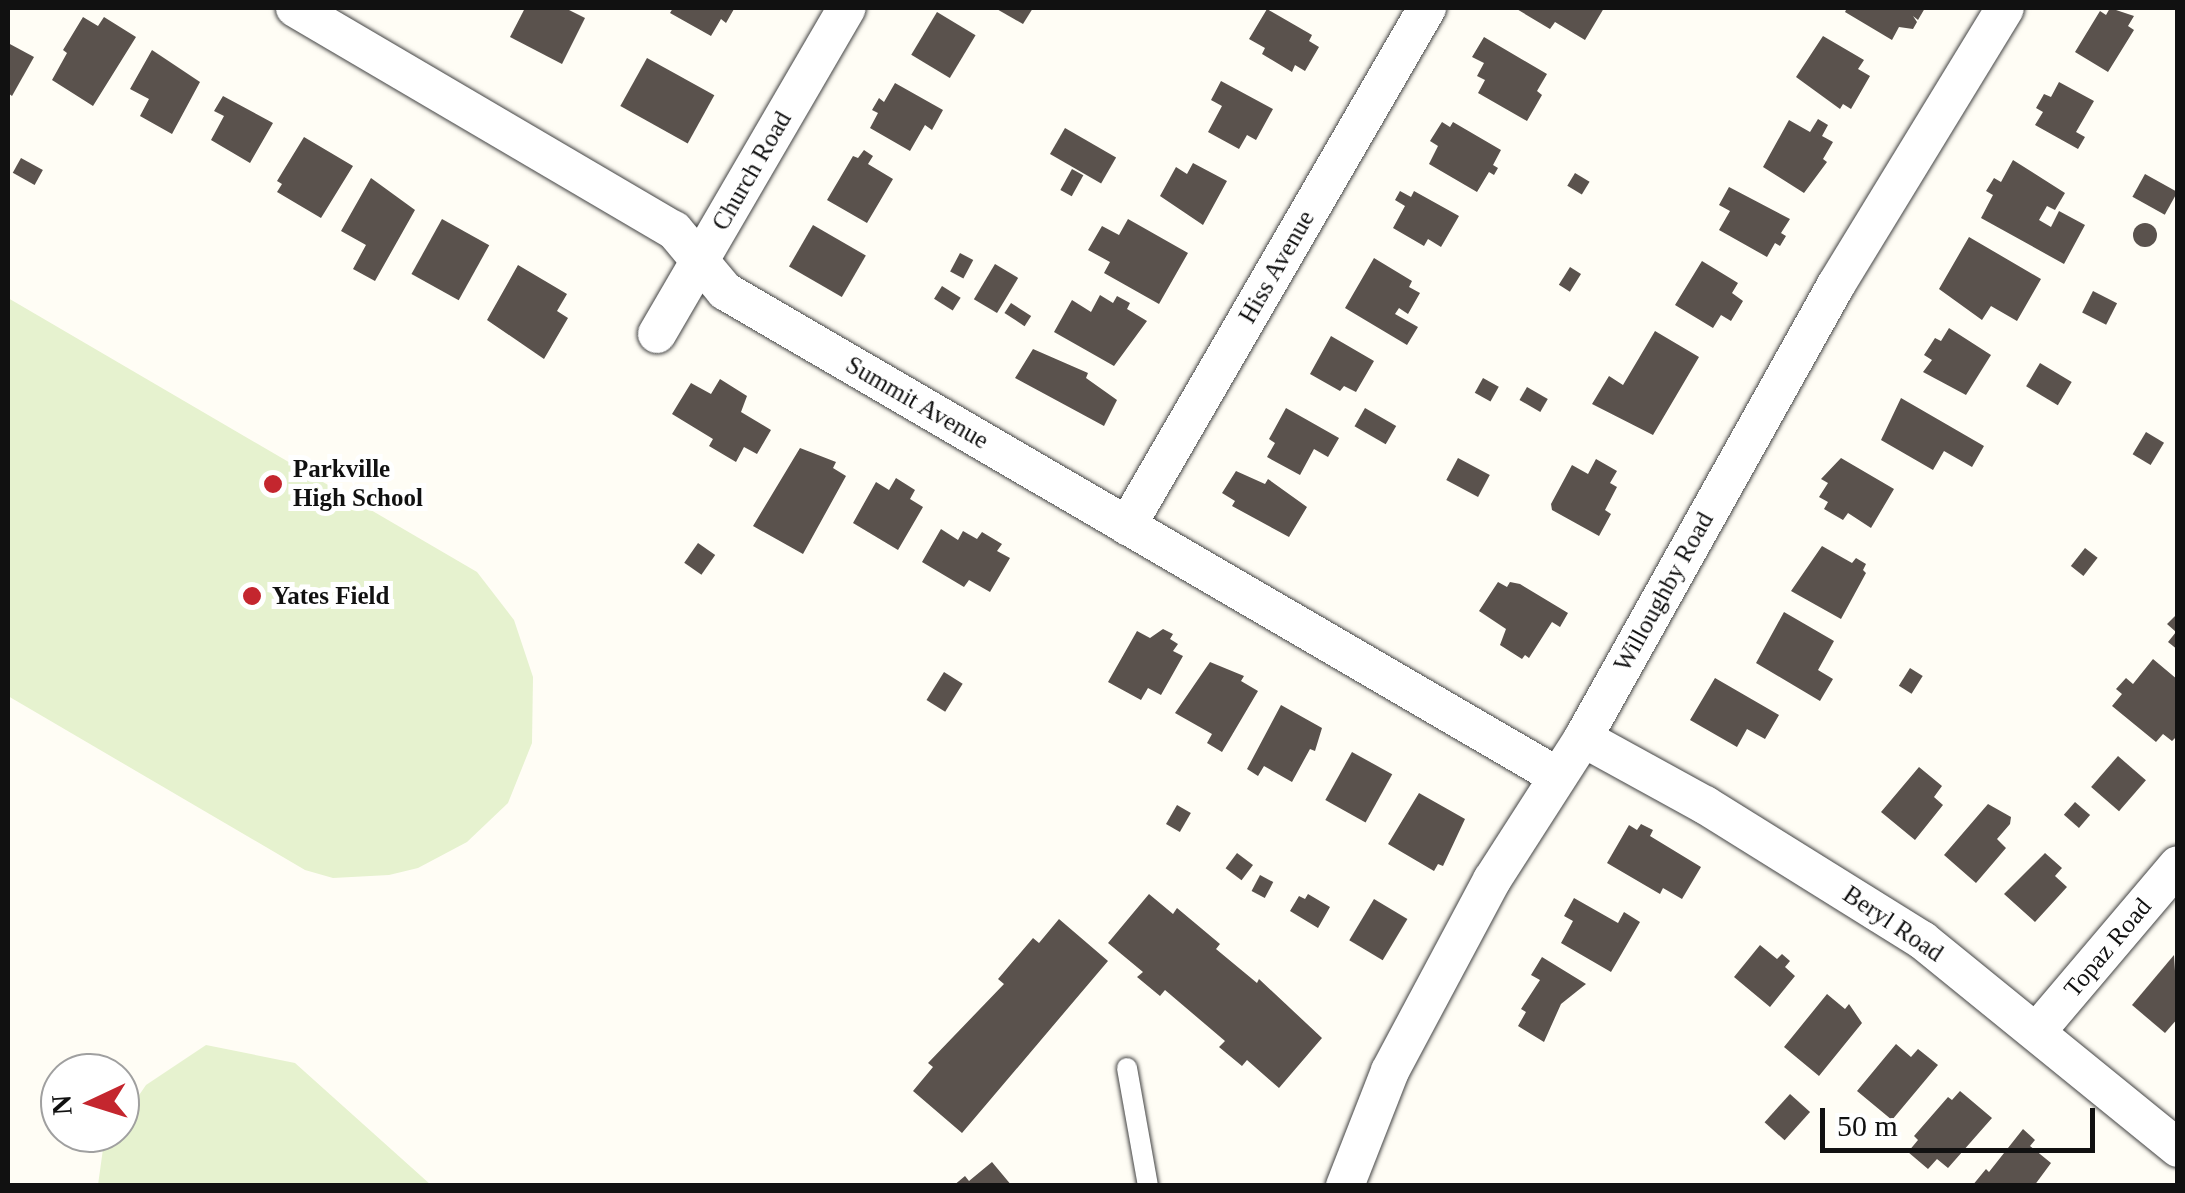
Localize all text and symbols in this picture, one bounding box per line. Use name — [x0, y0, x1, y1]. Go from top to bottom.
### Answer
street label: Church Road — [706, 106, 798, 236]
street label: Hiss Avenue — [1232, 205, 1322, 329]
street label: Summit Avenue — [840, 350, 994, 456]
place label: Parkville High School — [293, 455, 423, 514]
marker: Parkville High School — [262, 473, 284, 495]
street label: Willoughby Road — [1608, 507, 1720, 677]
place label: Yates Field — [272, 581, 389, 611]
marker: Yates Field — [241, 585, 263, 607]
street label: Beryl Road — [1837, 880, 1949, 968]
street label: Topaz Road — [2058, 892, 2158, 1004]
north arrow — [40, 1053, 140, 1153]
scale bar — [1825, 1088, 2100, 1150]
text: N — [45, 1094, 78, 1116]
text: 50 m — [1837, 1109, 1898, 1142]

